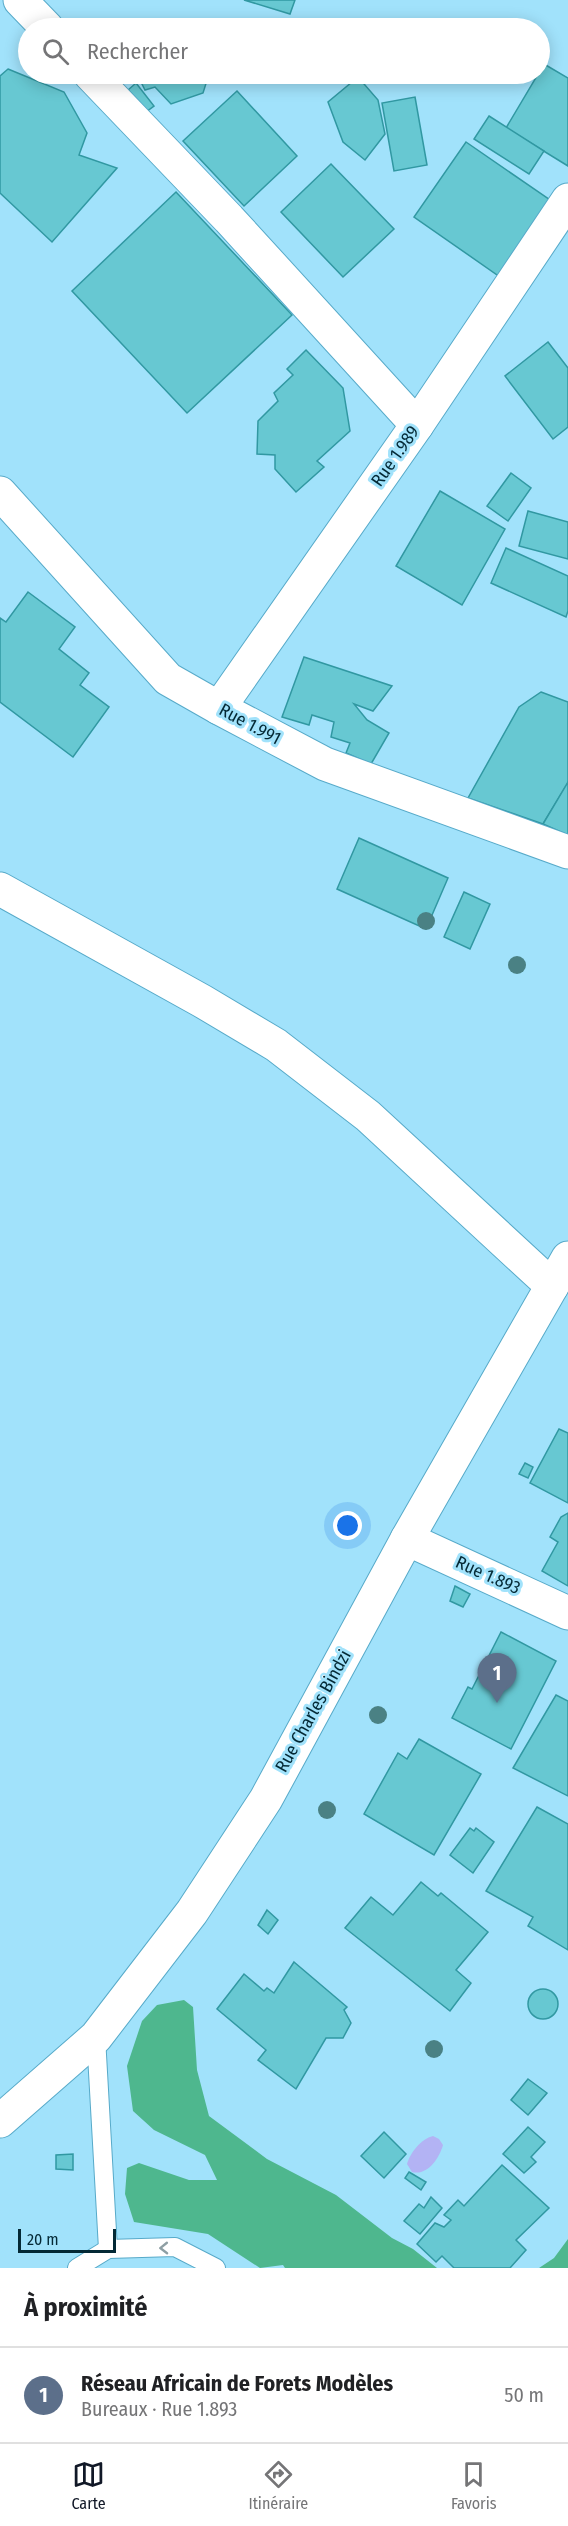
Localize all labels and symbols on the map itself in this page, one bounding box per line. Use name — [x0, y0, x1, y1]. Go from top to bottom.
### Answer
street label: Rue 1.989 — [366, 421, 424, 491]
street label: Rue 1.991 — [215, 699, 285, 749]
your location — [333, 1511, 362, 1540]
street label: Rue 1.893 — [452, 1551, 524, 1599]
street label: Rue Charles Bindzi — [270, 1646, 356, 1776]
pin: 1 — [478, 1654, 516, 1703]
scale bar — [18, 2226, 116, 2254]
one-way arrow — [160, 2241, 169, 2254]

